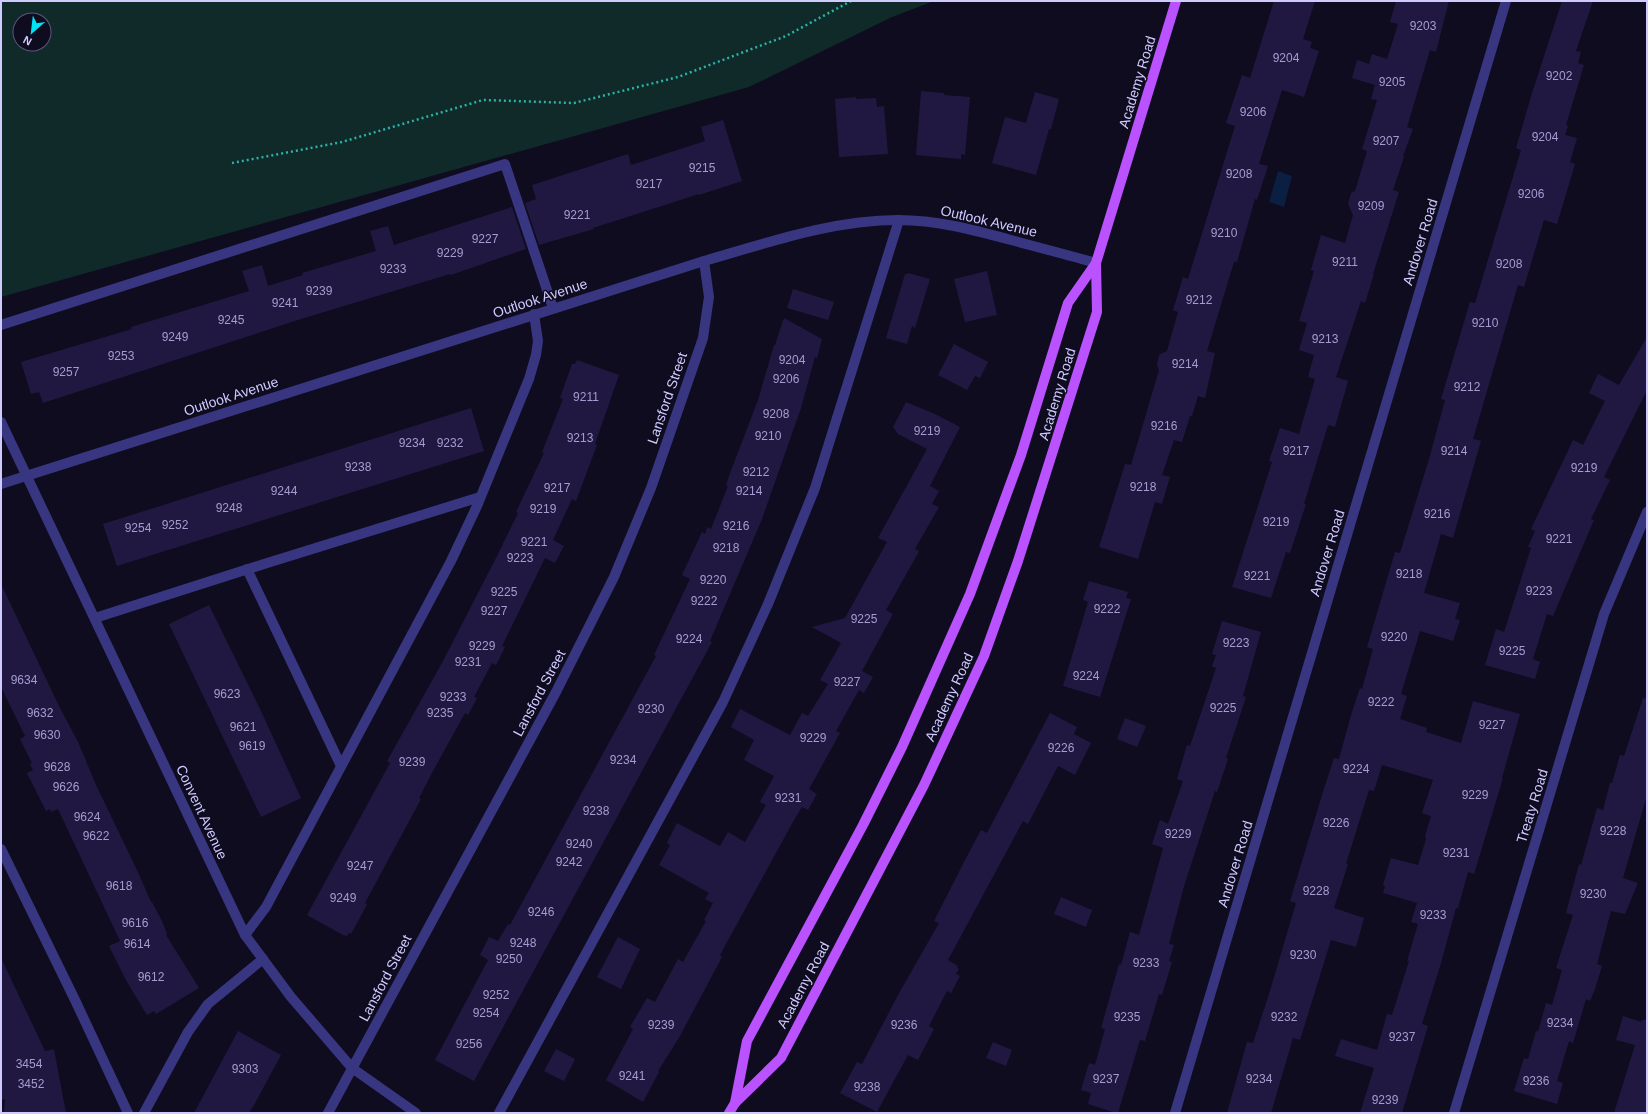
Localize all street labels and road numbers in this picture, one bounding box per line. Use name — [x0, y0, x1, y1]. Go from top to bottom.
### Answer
street label: Academy Road — [1115, 34, 1159, 130]
street label: Andover Road — [1399, 197, 1441, 287]
street label: Outlook Avenue — [939, 202, 1039, 240]
street label: Outlook Avenue — [491, 275, 590, 321]
street label: Academy Road — [1035, 346, 1079, 442]
street label: Lansford Street — [644, 350, 690, 446]
street label: Outlook Avenue — [182, 373, 281, 419]
street label: Andover Road — [1306, 508, 1348, 598]
street label: Lansford Street — [509, 647, 569, 739]
street label: Academy Road — [922, 650, 976, 744]
street label: Convent Avenue — [173, 762, 231, 862]
street label: Treaty Road — [1513, 767, 1551, 845]
street label: Andover Road — [1214, 819, 1256, 909]
street label: Lansford Street — [355, 932, 415, 1024]
street label: Academy Road — [773, 939, 833, 1031]

